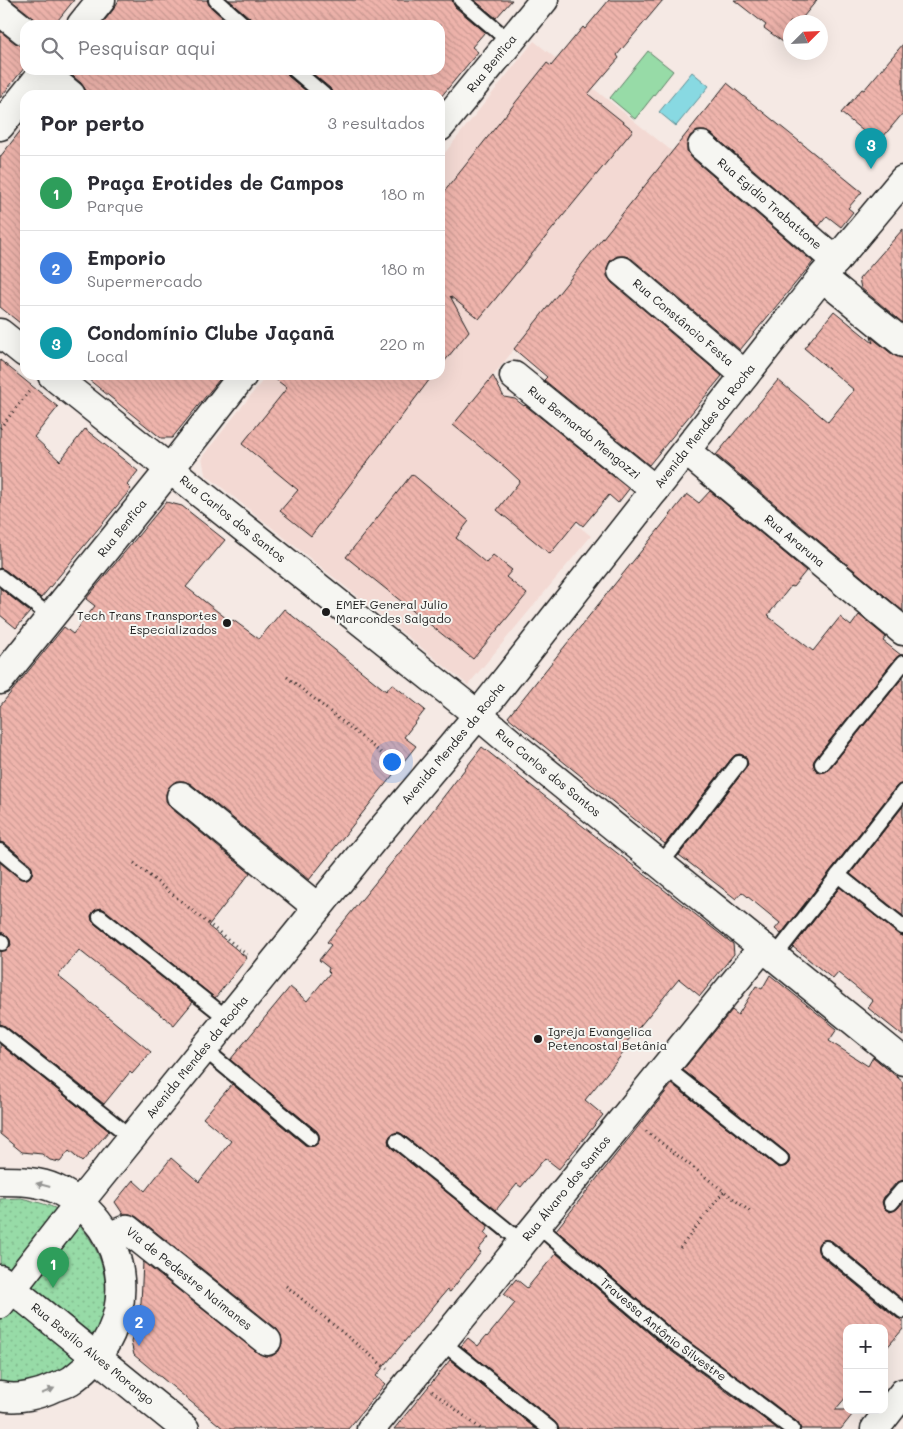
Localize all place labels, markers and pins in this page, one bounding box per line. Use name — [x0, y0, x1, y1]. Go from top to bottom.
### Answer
pin: 3 — [855, 128, 887, 169]
place label: EMEF General Julio Marcondes Salgado — [336, 596, 451, 626]
marker: EMEF General Julio Marcondes Salgado — [320, 606, 332, 618]
place label: Tech Trans Transportes Especializados — [77, 607, 217, 637]
marker: Tech Trans Transportes Especializados — [221, 617, 233, 629]
place label: Igreja Evangelica Petencostal Betânia — [548, 1023, 667, 1053]
marker: Igreja Evangelica Petencostal Betânia — [532, 1033, 544, 1045]
pin: 1 — [37, 1247, 69, 1288]
pin: 2 — [123, 1305, 155, 1346]

